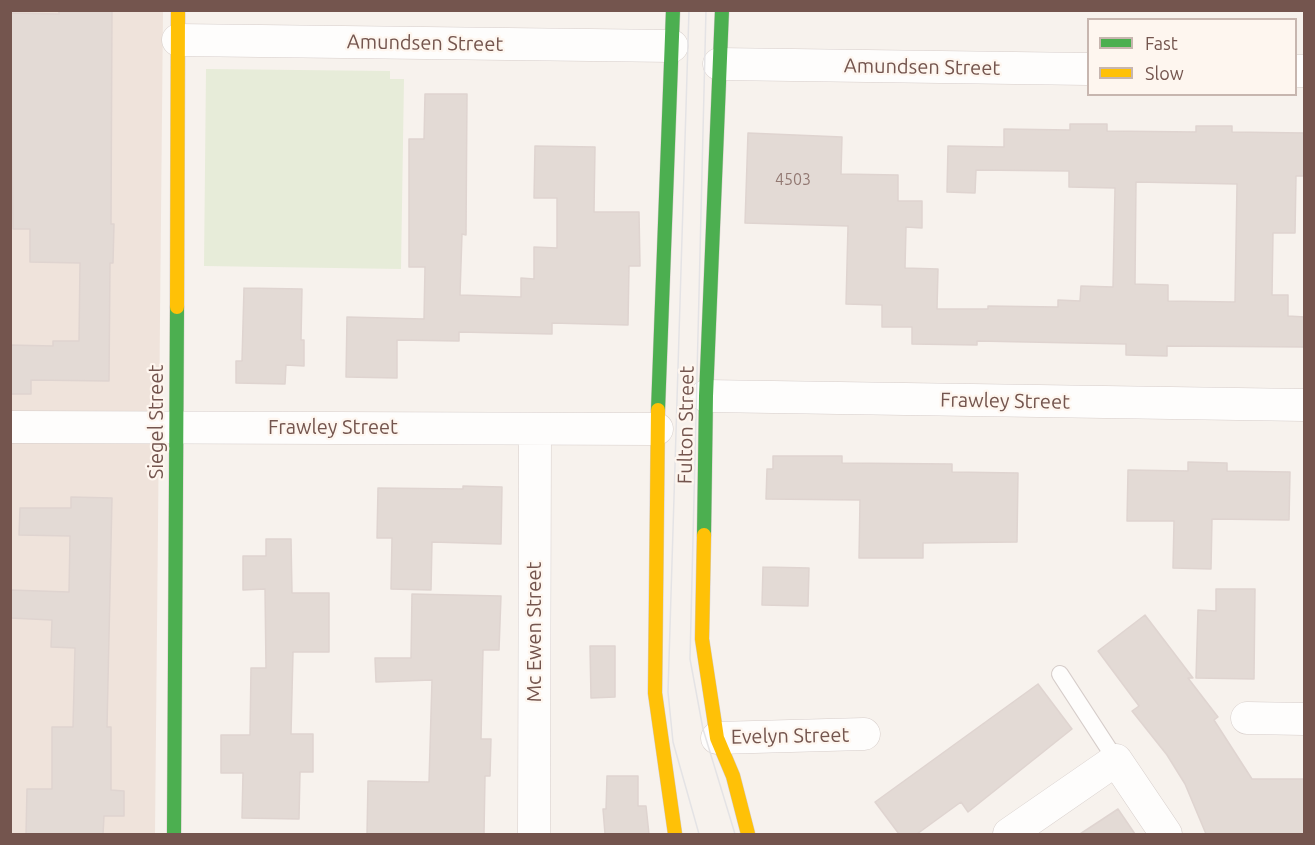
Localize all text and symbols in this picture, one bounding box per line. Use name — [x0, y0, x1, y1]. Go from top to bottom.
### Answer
legend — [1087, 18, 1297, 96]
street label: Amundsen Street — [347, 30, 503, 56]
text: Fast — [1145, 33, 1178, 53]
street label: Amundsen Street — [844, 54, 1000, 80]
text: Slow — [1145, 63, 1184, 83]
house number: 4503 — [775, 170, 811, 190]
street label: Siegel Street — [144, 365, 168, 479]
street label: Fulton Street — [673, 366, 699, 484]
street label: Frawley Street — [940, 388, 1070, 414]
street label: Frawley Street — [268, 415, 398, 439]
street label: Mc Ewen Street — [522, 562, 546, 702]
street label: Evelyn Street — [731, 723, 849, 749]

